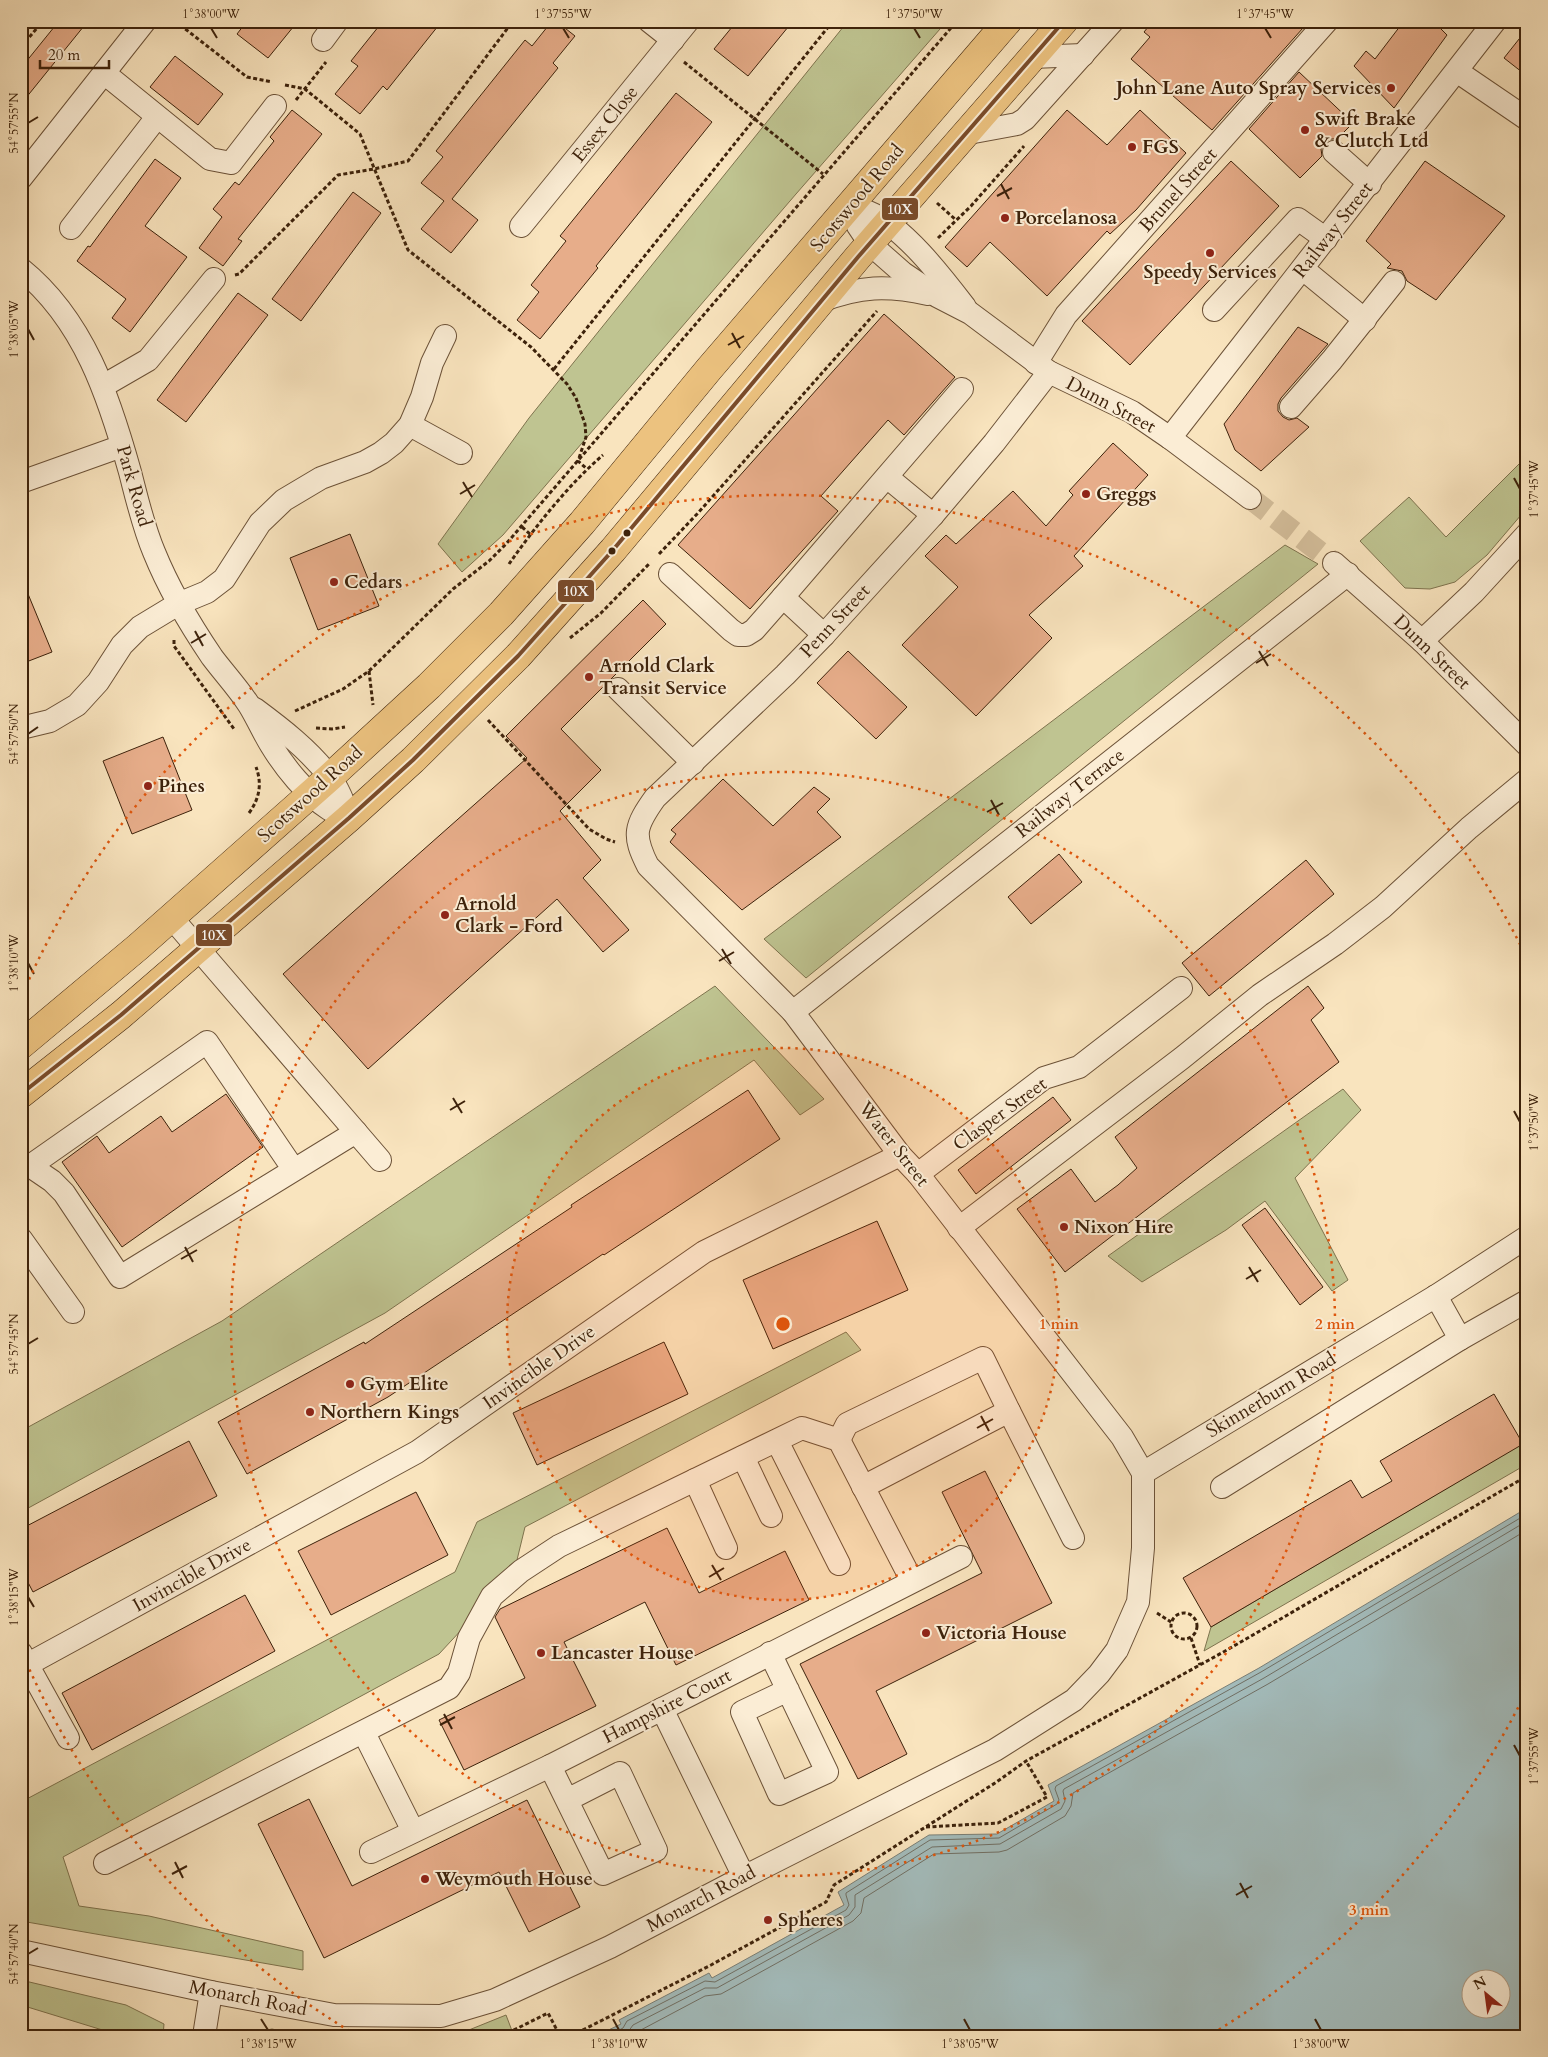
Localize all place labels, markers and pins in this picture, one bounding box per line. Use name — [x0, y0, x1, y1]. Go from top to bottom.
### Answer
place label: John Lane Auto Spray Services — [1113, 75, 1381, 101]
marker: John Lane Auto Spray Services — [1385, 82, 1397, 94]
place label: Swift Brake & Clutch Ltd — [1315, 106, 1429, 154]
marker: Swift Brake & Clutch Ltd — [1299, 124, 1311, 136]
place label: FGS — [1142, 134, 1179, 160]
marker: FGS — [1126, 141, 1138, 153]
place label: Porcelanosa — [1015, 205, 1118, 231]
marker: Porcelanosa — [999, 212, 1011, 224]
marker: Speedy Services — [1204, 247, 1216, 259]
place label: Speedy Services — [1144, 259, 1276, 285]
place label: Greggs — [1096, 481, 1157, 507]
marker: Greggs — [1080, 488, 1092, 500]
unlabelled marker — [622, 528, 632, 538]
unlabelled marker — [607, 546, 617, 556]
place label: Cedars — [344, 569, 402, 595]
marker: Cedars — [328, 576, 340, 588]
place label: Arnold Clark Transit Service — [599, 653, 727, 701]
marker: Arnold Clark Transit Service — [583, 671, 595, 683]
place label: Pines — [158, 773, 205, 799]
marker: Pines — [142, 780, 154, 792]
place label: Arnold Clark - Ford — [455, 891, 563, 939]
marker: Arnold Clark - Ford — [439, 909, 451, 921]
place label: Nixon Hire — [1074, 1214, 1174, 1240]
marker: Nixon Hire — [1058, 1221, 1070, 1233]
centre of rings — [774, 1315, 792, 1333]
place label: Gym Elite — [360, 1371, 449, 1397]
marker: Gym Elite — [344, 1378, 356, 1390]
place label: Northern Kings — [320, 1399, 459, 1425]
marker: Northern Kings — [304, 1406, 316, 1418]
place label: Victoria House — [936, 1620, 1067, 1646]
marker: Victoria House — [920, 1627, 932, 1639]
place label: Lancaster House — [551, 1640, 694, 1666]
marker: Lancaster House — [535, 1647, 547, 1659]
place label: Weymouth House — [434, 1866, 593, 1892]
marker: Weymouth House — [419, 1873, 431, 1885]
place label: Spheres — [778, 1907, 843, 1933]
marker: Spheres — [762, 1914, 774, 1926]

